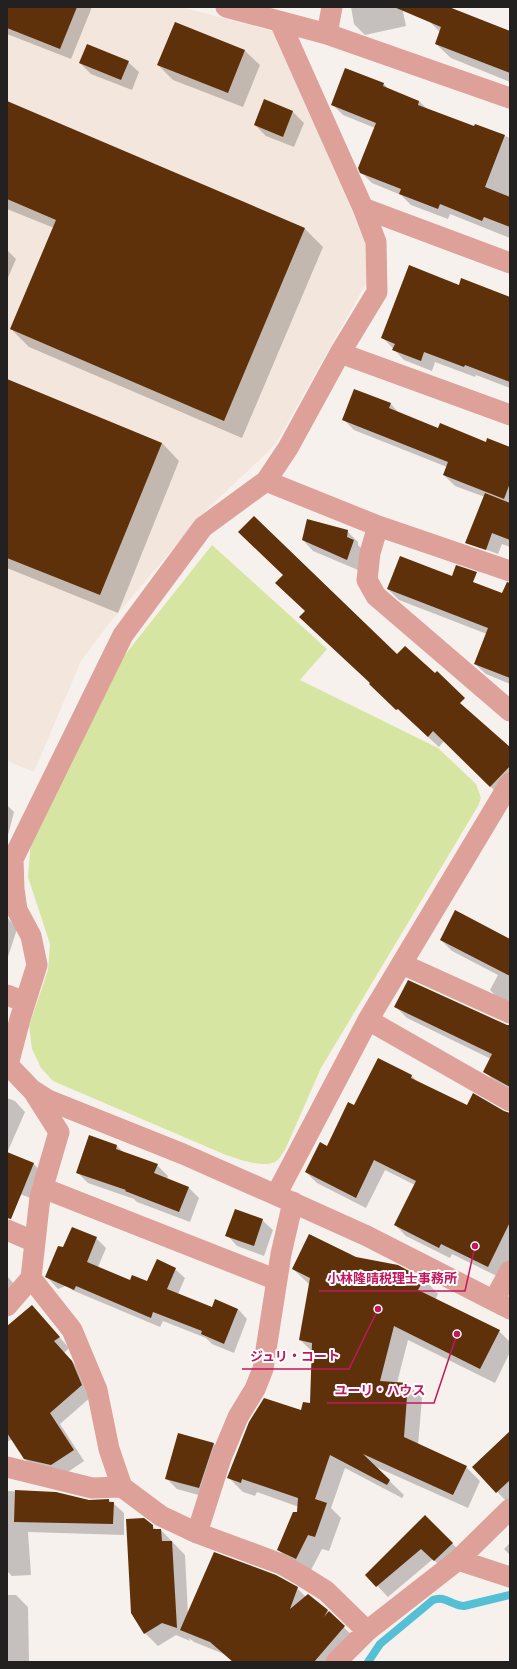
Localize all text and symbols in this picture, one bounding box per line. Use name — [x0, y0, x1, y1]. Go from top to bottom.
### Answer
callout: 小林隆晴税理士事務所 — [319, 1266, 465, 1291]
text: 小林隆晴税理士事務所 — [327, 1269, 457, 1288]
callout: ジュリ・コート — [242, 1344, 349, 1369]
text: ジュリ・コート — [250, 1347, 340, 1366]
callout: ユーリ・ハウス — [327, 1378, 434, 1403]
text: ユーリ・ハウス — [334, 1381, 426, 1400]

